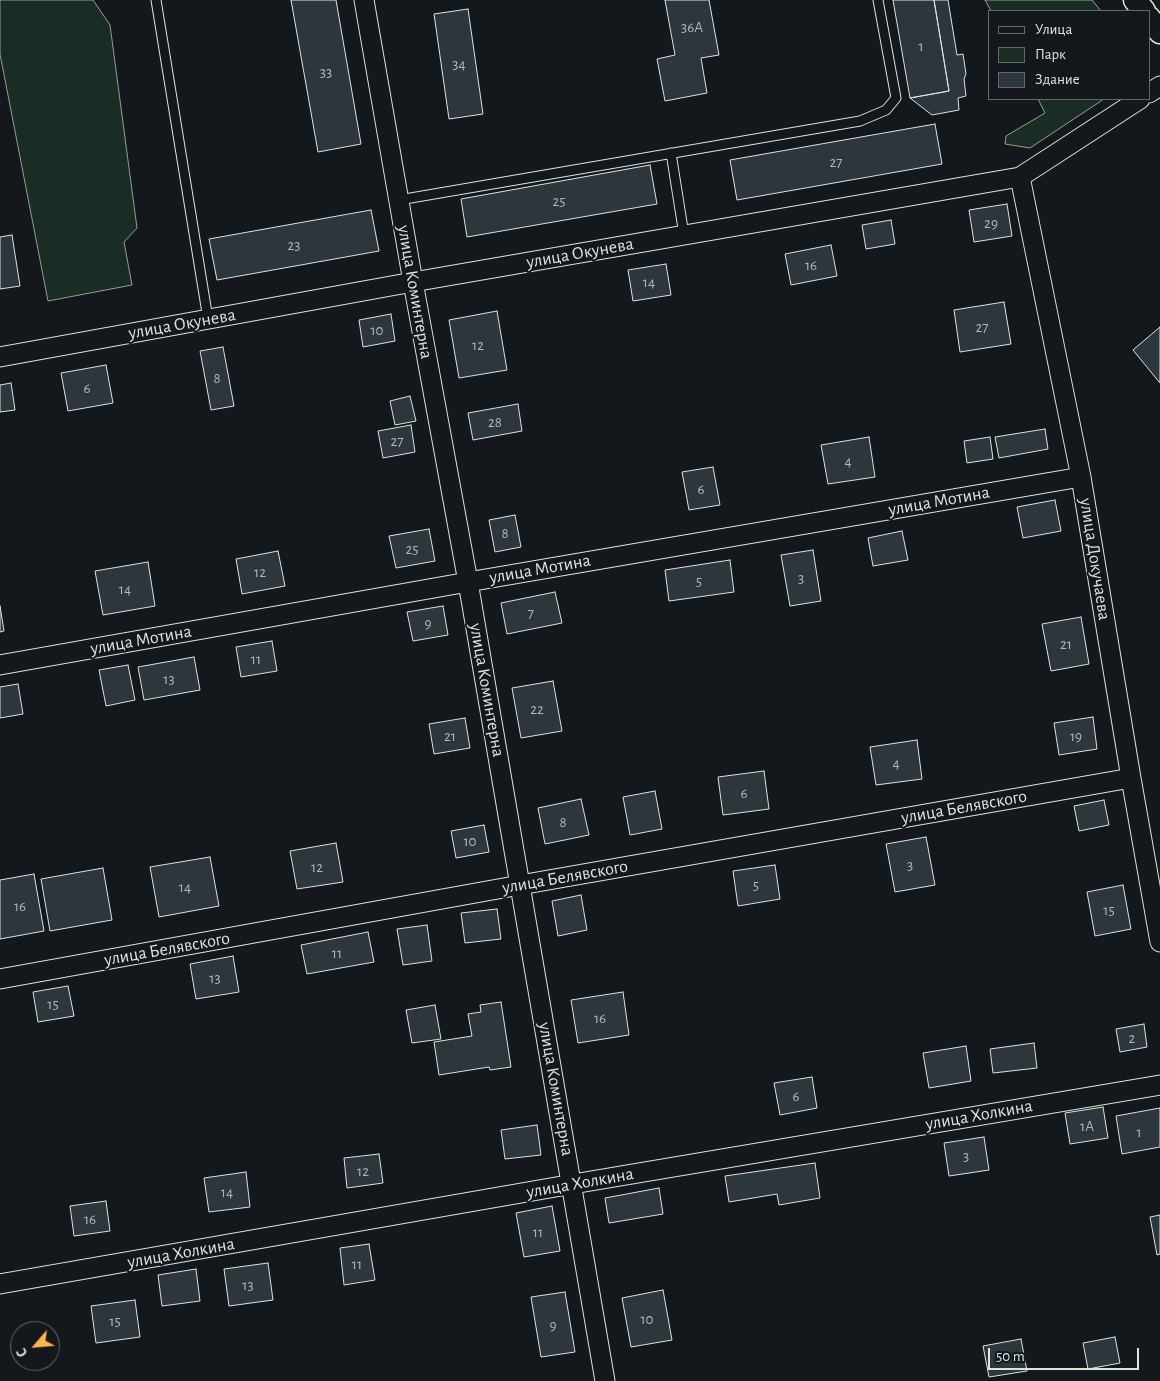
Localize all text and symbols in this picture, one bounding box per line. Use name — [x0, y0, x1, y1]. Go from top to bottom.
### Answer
legend — [988, 10, 1150, 100]
house number: 36А — [681, 18, 703, 36]
text: Улица — [1035, 22, 1072, 37]
house number: 1 — [918, 37, 924, 55]
text: Парк — [1035, 47, 1066, 62]
house number: 34 — [452, 55, 466, 73]
house number: 33 — [320, 63, 332, 81]
text: Здание — [1035, 72, 1080, 87]
house number: 27 — [829, 153, 843, 171]
house number: 25 — [552, 192, 566, 210]
house number: 29 — [984, 214, 998, 232]
street label: улица Коминтерна — [393, 223, 437, 361]
street label: улица Окунева — [525, 233, 635, 273]
house number: 23 — [287, 236, 301, 254]
house number: 16 — [805, 256, 817, 274]
house number: 14 — [643, 273, 655, 291]
street label: улица Окунева — [127, 304, 237, 344]
house number: 27 — [975, 318, 989, 336]
house number: 10 — [370, 321, 384, 339]
house number: 12 — [472, 336, 484, 354]
house number: 8 — [213, 369, 221, 387]
house number: 6 — [83, 379, 91, 397]
house number: 28 — [488, 413, 502, 431]
house number: 27 — [390, 432, 404, 450]
house number: 4 — [844, 452, 852, 470]
house number: 6 — [697, 480, 705, 498]
street label: улица Мотина — [887, 481, 991, 521]
street label: улица Докучаева — [1075, 496, 1115, 622]
house number: 8 — [501, 524, 509, 542]
house number: 25 — [405, 540, 419, 558]
street label: улица Мотина — [488, 549, 592, 589]
house number: 12 — [254, 563, 266, 581]
house number: 3 — [798, 569, 804, 587]
house number: 5 — [696, 572, 702, 590]
house number: 14 — [119, 580, 131, 598]
house number: 7 — [528, 604, 534, 622]
house number: 9 — [424, 614, 432, 632]
street label: улица Мотина — [89, 620, 193, 660]
street label: улица Коминтерна — [465, 621, 509, 759]
house number: 21 — [1060, 635, 1072, 653]
house number: 11 — [251, 650, 261, 668]
house number: 13 — [163, 670, 175, 688]
house number: 22 — [530, 700, 544, 718]
house number: 21 — [444, 727, 456, 745]
house number: 19 — [1070, 727, 1082, 745]
house number: 4 — [892, 754, 900, 772]
house number: 6 — [740, 784, 748, 802]
street label: улица Белявского — [899, 785, 1029, 829]
house number: 8 — [559, 813, 567, 831]
house number: 10 — [463, 832, 477, 850]
street label: улица Белявского — [500, 855, 630, 899]
house number: 3 — [907, 856, 913, 874]
house number: 12 — [311, 858, 323, 876]
house number: 5 — [753, 876, 759, 894]
house number: 14 — [179, 878, 191, 896]
house number: 16 — [14, 897, 26, 915]
house number: 15 — [1103, 901, 1115, 919]
street label: улица Белявского — [102, 927, 232, 971]
house number: 11 — [332, 944, 342, 962]
house number: 13 — [209, 969, 221, 987]
house number: 15 — [47, 995, 59, 1013]
house number: 16 — [594, 1009, 606, 1027]
street label: улица Коминтерна — [534, 1020, 578, 1158]
house number: 2 — [1129, 1029, 1135, 1047]
house number: 6 — [792, 1087, 800, 1105]
street label: улица Холкина — [924, 1095, 1034, 1135]
house number: 1А — [1080, 1117, 1094, 1135]
house number: 1 — [1136, 1123, 1142, 1141]
house number: 3 — [963, 1147, 969, 1165]
house number: 12 — [357, 1162, 369, 1180]
street label: улица Холкина — [525, 1163, 635, 1203]
house number: 14 — [221, 1183, 233, 1201]
house number: 16 — [84, 1210, 96, 1228]
house number: 11 — [533, 1223, 543, 1241]
street label: улица Холкина — [126, 1233, 236, 1273]
house number: 11 — [352, 1255, 362, 1273]
house number: 13 — [242, 1276, 254, 1294]
house number: 10 — [640, 1310, 654, 1328]
house number: 15 — [109, 1312, 121, 1330]
house number: 9 — [549, 1316, 557, 1334]
north arrow — [10, 1321, 60, 1371]
scale bar — [990, 1338, 1141, 1370]
text: С — [15, 1346, 31, 1359]
text: 50 m — [996, 1349, 1025, 1364]

